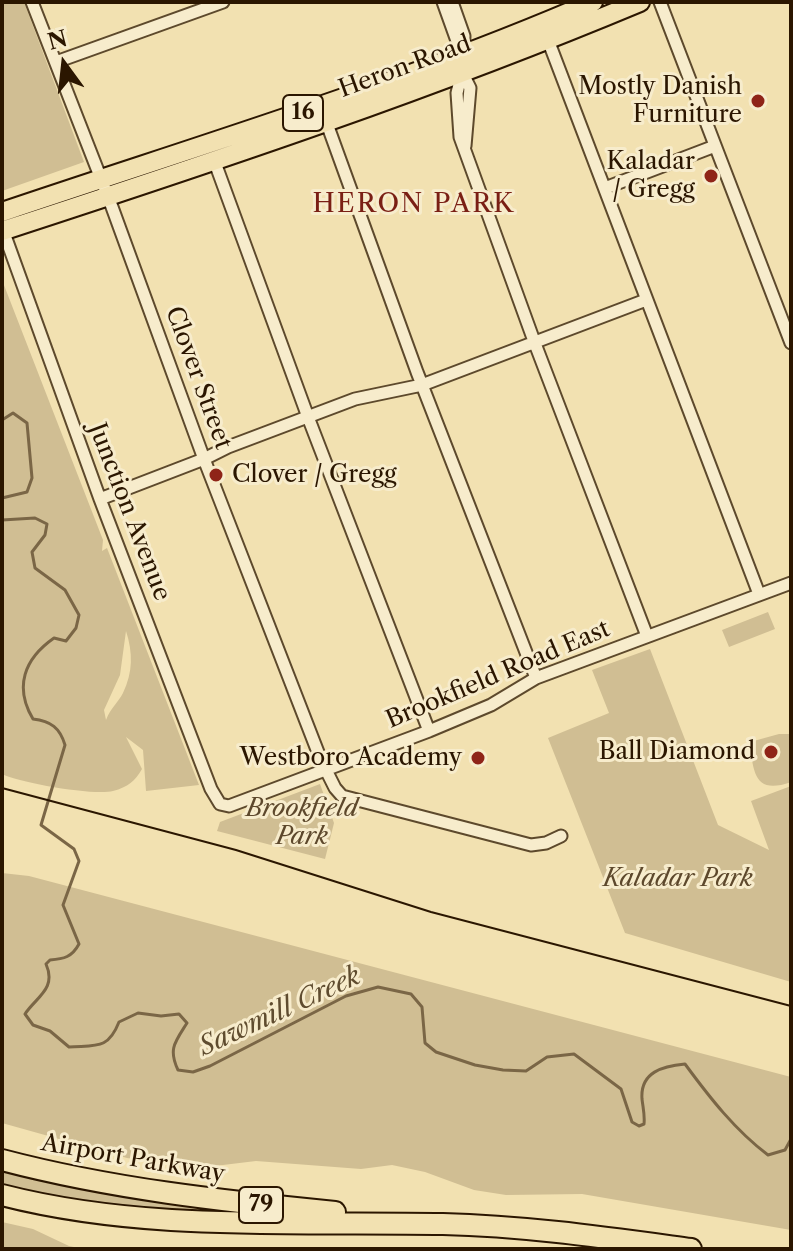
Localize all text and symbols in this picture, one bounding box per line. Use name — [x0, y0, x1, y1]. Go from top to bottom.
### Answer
north arrow — [24, 24, 104, 104]
text: N — [45, 25, 70, 56]
street label: Heron Road — [335, 30, 475, 104]
place label: Mostly Danish Furniture — [578, 73, 742, 129]
marker: Mostly Danish Furniture — [749, 92, 767, 110]
road number: 16 — [283, 95, 323, 131]
place label: Kaladar / Gregg — [607, 148, 695, 204]
marker: Kaladar / Gregg — [702, 167, 720, 185]
district label: HERON PARK — [313, 188, 515, 220]
street label: Clover Street — [159, 303, 237, 453]
street label: Junction Avenue — [82, 419, 176, 605]
place label: Clover / Gregg — [232, 461, 397, 489]
marker: Clover / Gregg — [207, 466, 225, 484]
street label: Brookfield Road East — [382, 615, 614, 735]
place label: Ball Diamond — [599, 738, 755, 766]
marker: Ball Diamond — [762, 743, 780, 761]
place label: Westboro Academy — [240, 744, 462, 772]
marker: Westboro Academy — [469, 749, 487, 767]
park label: Brookfield Park — [246, 795, 358, 851]
park label: Kaladar Park — [603, 865, 753, 893]
water label: Sawmill Creek — [194, 961, 366, 1063]
street label: Airport Parkway — [39, 1129, 227, 1189]
road number: 79 — [239, 1187, 283, 1223]

